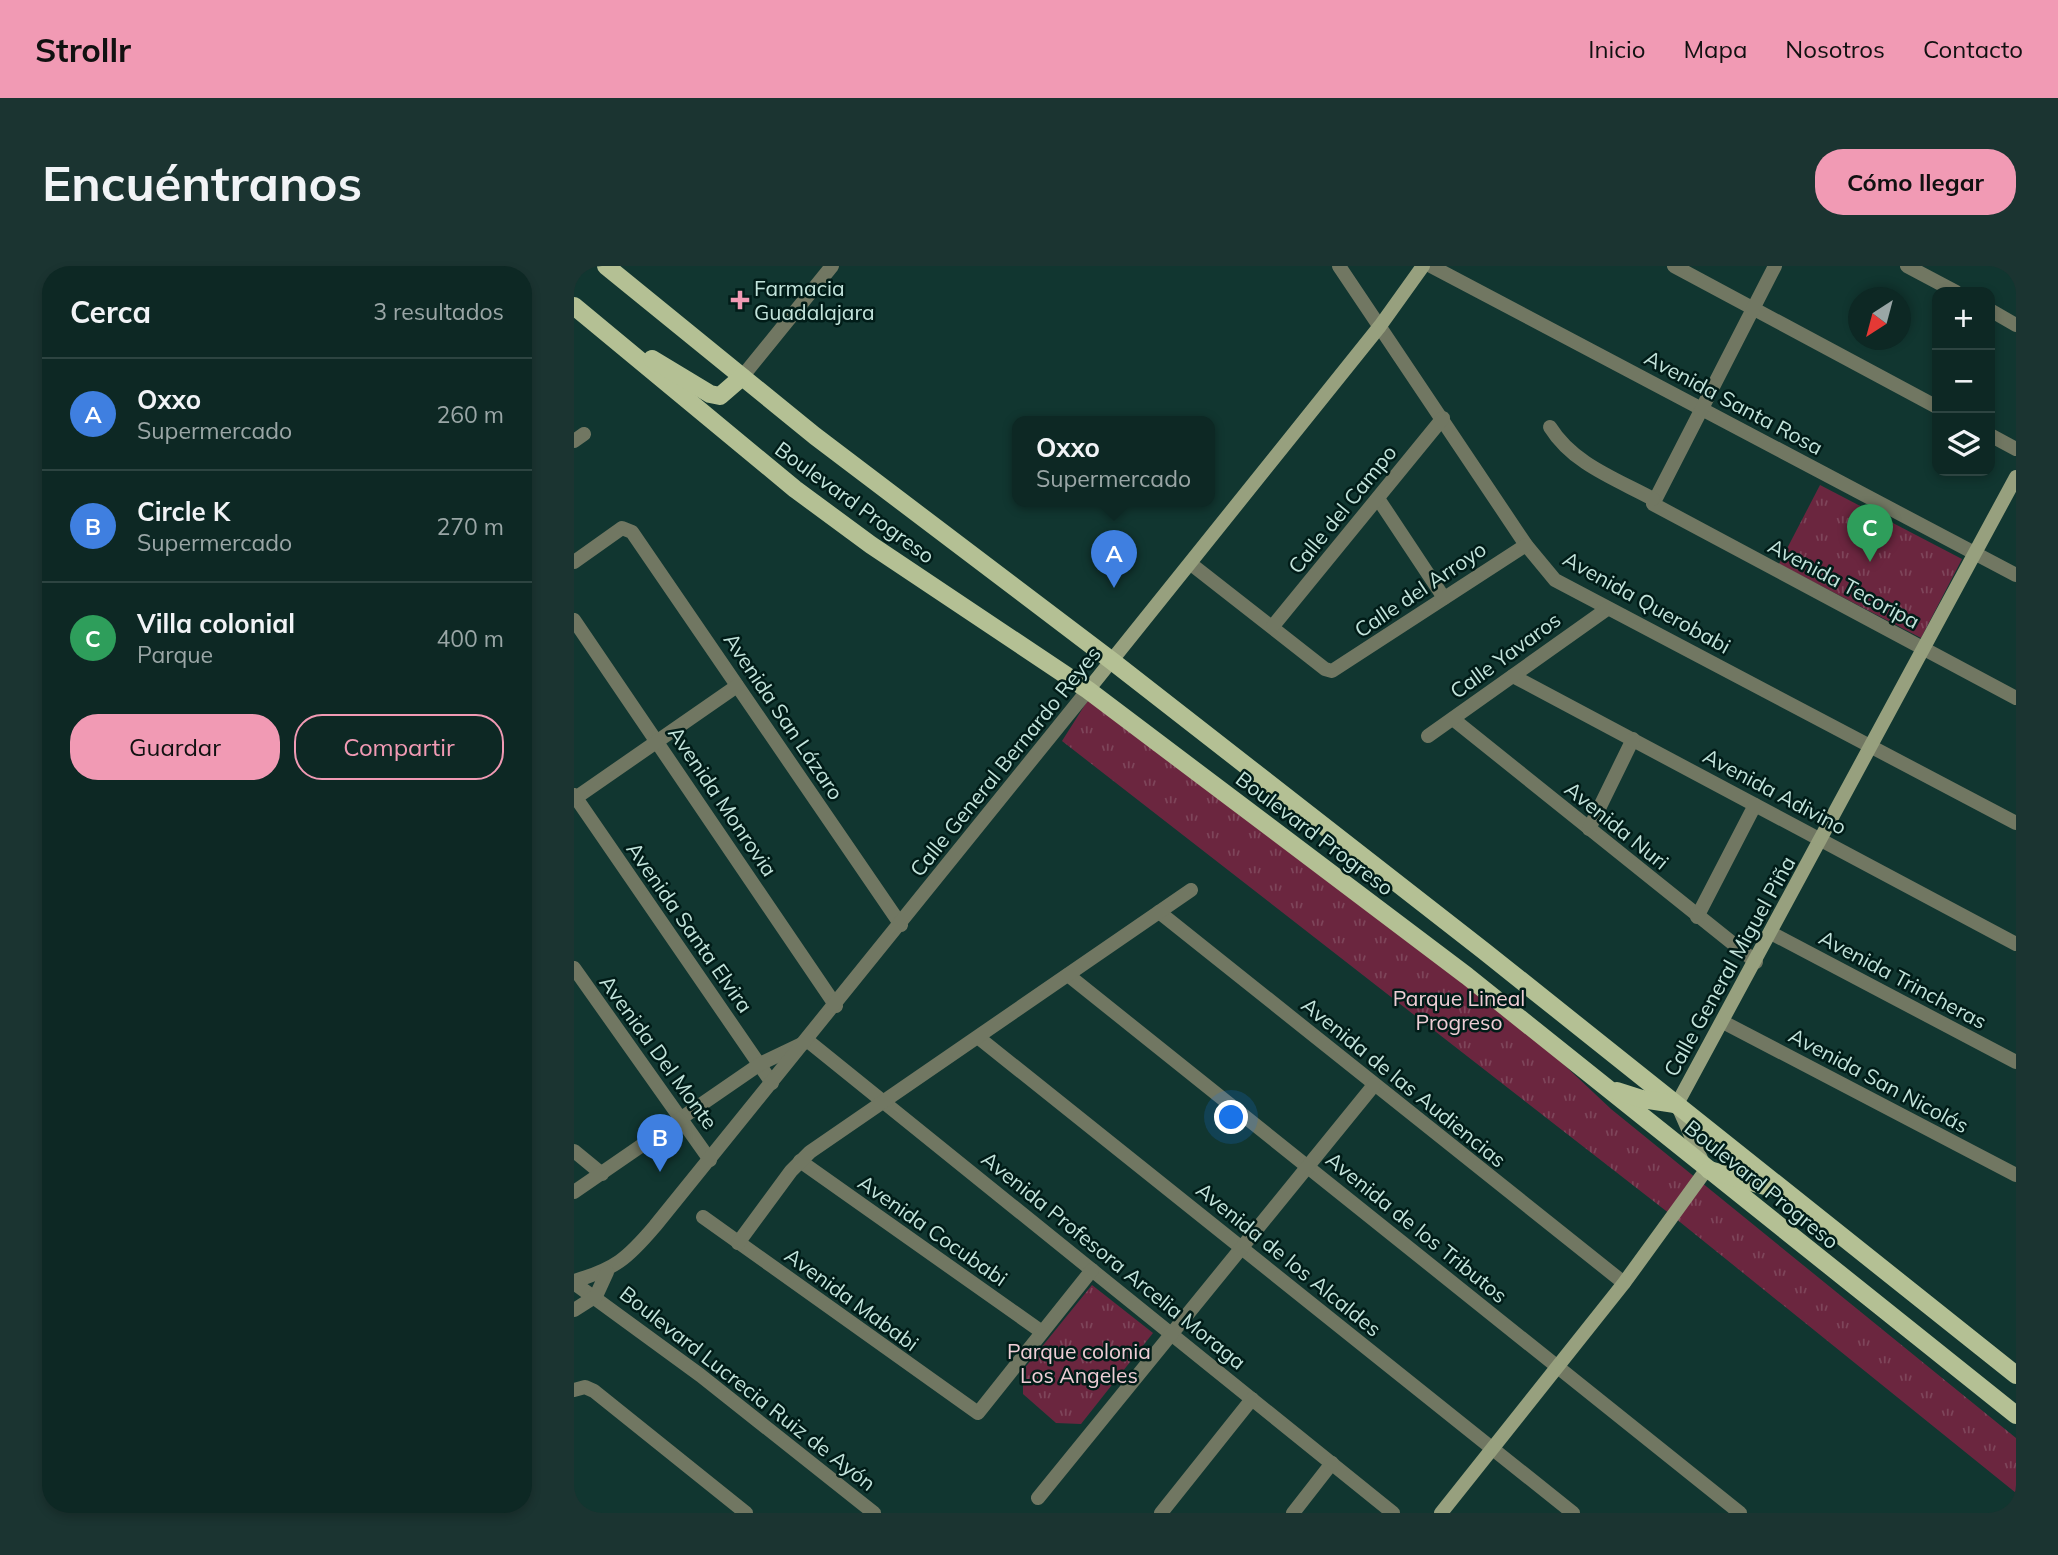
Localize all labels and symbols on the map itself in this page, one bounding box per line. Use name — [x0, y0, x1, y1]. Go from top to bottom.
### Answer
place label: Farmacia Guadalajara — [754, 275, 875, 325]
north arrow — [1848, 287, 1911, 350]
marker: Farmacia Guadalajara — [732, 292, 748, 308]
street label: Avenida Santa Rosa — [1640, 344, 1828, 460]
street label: Boulevard Progreso — [770, 435, 940, 569]
street label: Calle del Campo — [1282, 440, 1402, 578]
pin: C — [1847, 504, 1893, 562]
pin: A — [1091, 530, 1137, 588]
street label: Avenida Tecoripa — [1764, 532, 1924, 634]
street label: Calle del Arroyo — [1349, 535, 1491, 643]
street label: Avenida Querobabi — [1559, 545, 1735, 659]
street label: Calle Yavaros — [1445, 606, 1565, 704]
street label: Avenida San Lázaro — [719, 628, 849, 804]
street label: Calle General Bernardo Reyes — [904, 641, 1106, 881]
street label: Avenida Monrovia — [663, 721, 783, 881]
street label: Avenida Adivino — [1699, 742, 1851, 840]
street label: Boulevard Progreso — [1231, 765, 1399, 901]
street label: Avenida Nuri — [1560, 775, 1674, 875]
street label: Avenida Santa Elvira — [621, 837, 759, 1017]
street label: Calle General Miguel Piña — [1658, 851, 1800, 1081]
street label: Avenida Trincheras — [1815, 924, 1991, 1034]
street label: Avenida Del Monte — [594, 970, 724, 1134]
park label: Parque Lineal Progreso — [1393, 985, 1525, 1035]
street label: Avenida de las Audiencias — [1297, 991, 1511, 1173]
street label: Avenida San Nicolás — [1785, 1022, 1973, 1138]
your location — [1214, 1100, 1248, 1134]
pin: B — [637, 1114, 683, 1172]
street label: Boulevard Progreso — [1680, 1114, 1844, 1254]
street label: Avenida Profesora Arcelia Moraga — [977, 1145, 1251, 1375]
street label: Avenida de los Tributos — [1321, 1146, 1513, 1308]
street label: Avenida Cocubabi — [853, 1169, 1013, 1291]
street label: Avenida de los Alcaldes — [1191, 1176, 1387, 1342]
street label: Avenida Mababi — [780, 1242, 924, 1356]
street label: Boulevard Lucrecia Ruiz de Ayón — [615, 1280, 881, 1496]
park label: Parque colonia Los Angeles — [1007, 1338, 1151, 1388]

